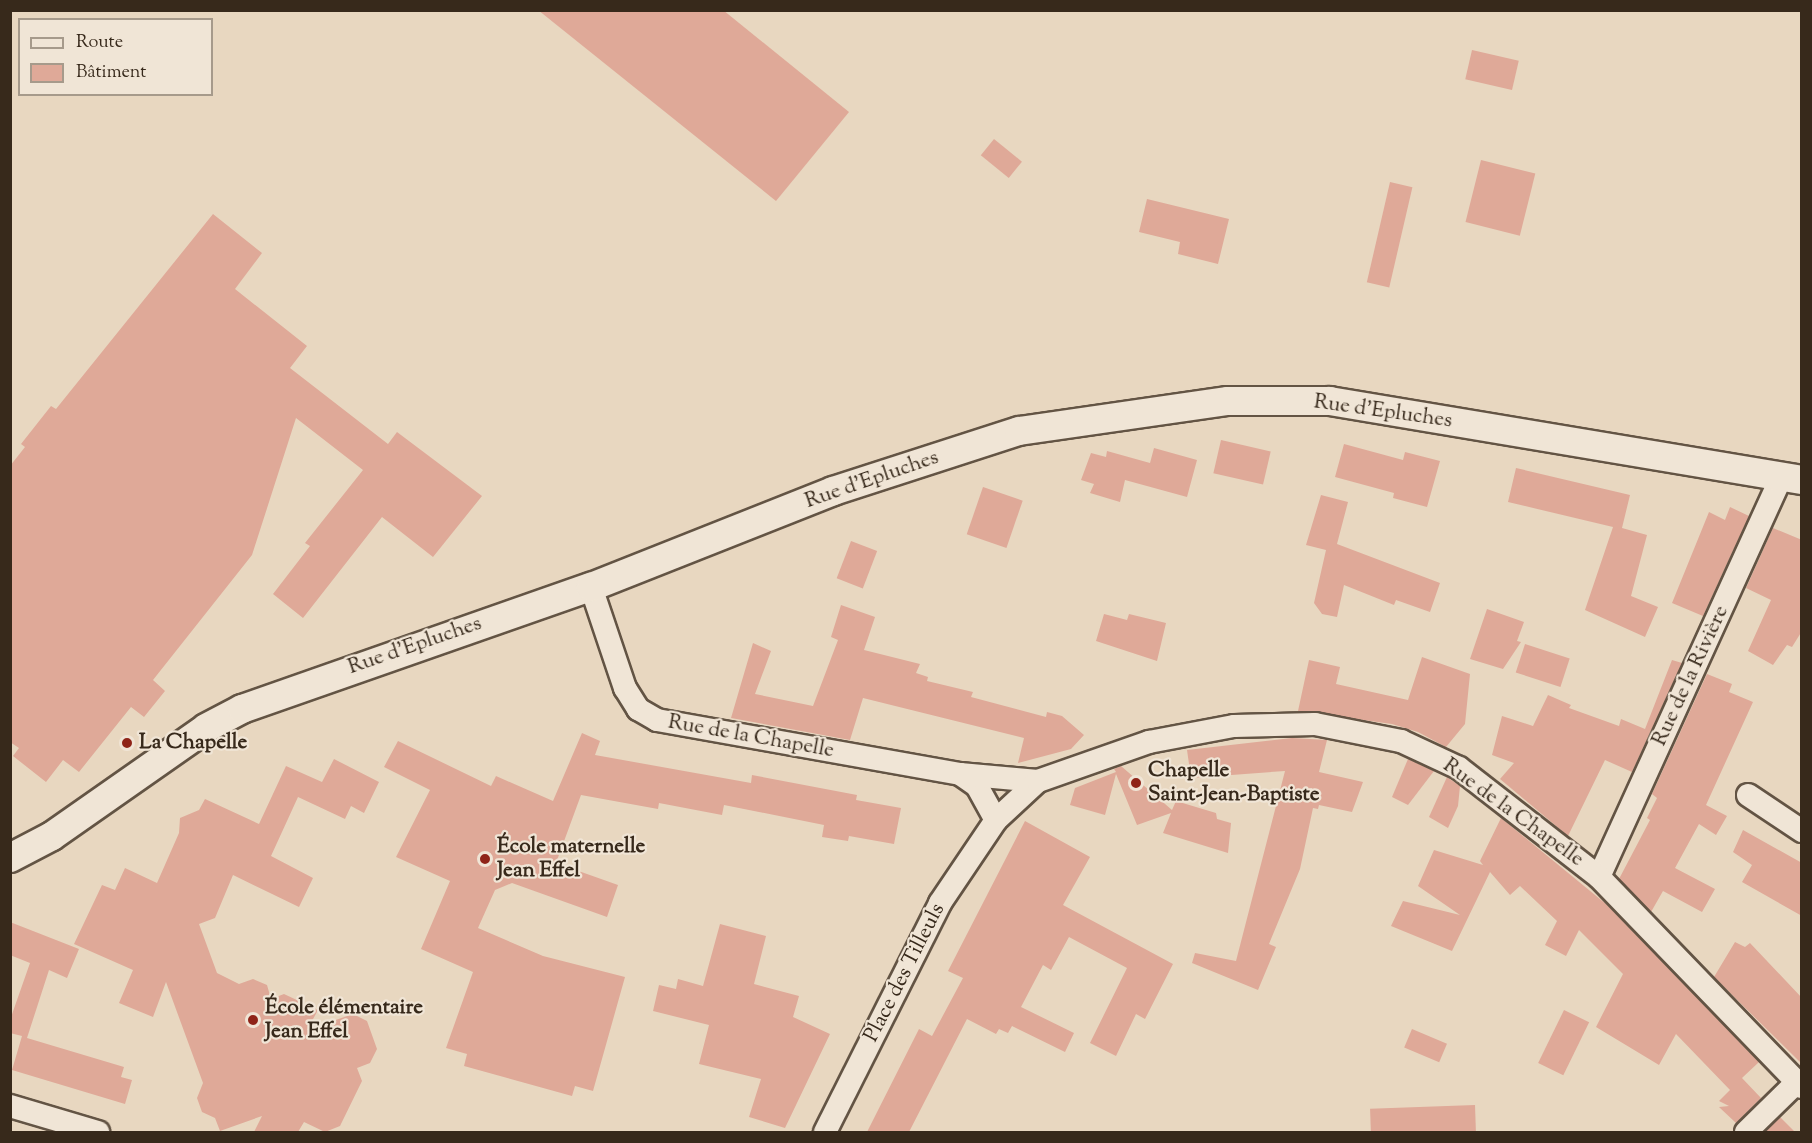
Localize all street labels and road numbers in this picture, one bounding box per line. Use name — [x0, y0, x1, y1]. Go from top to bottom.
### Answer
street label: Rue d'Epluches — [1312, 390, 1454, 434]
street label: Rue d'Epluches — [802, 445, 942, 515]
street label: Rue de la Rivière — [1647, 602, 1735, 750]
street label: Rue d'Epluches — [345, 611, 485, 681]
street label: Rue de la Chapelle — [666, 710, 836, 764]
street label: Rue de la Chapelle — [1438, 753, 1588, 873]
street label: Place des Tilleuls — [859, 899, 951, 1047]

